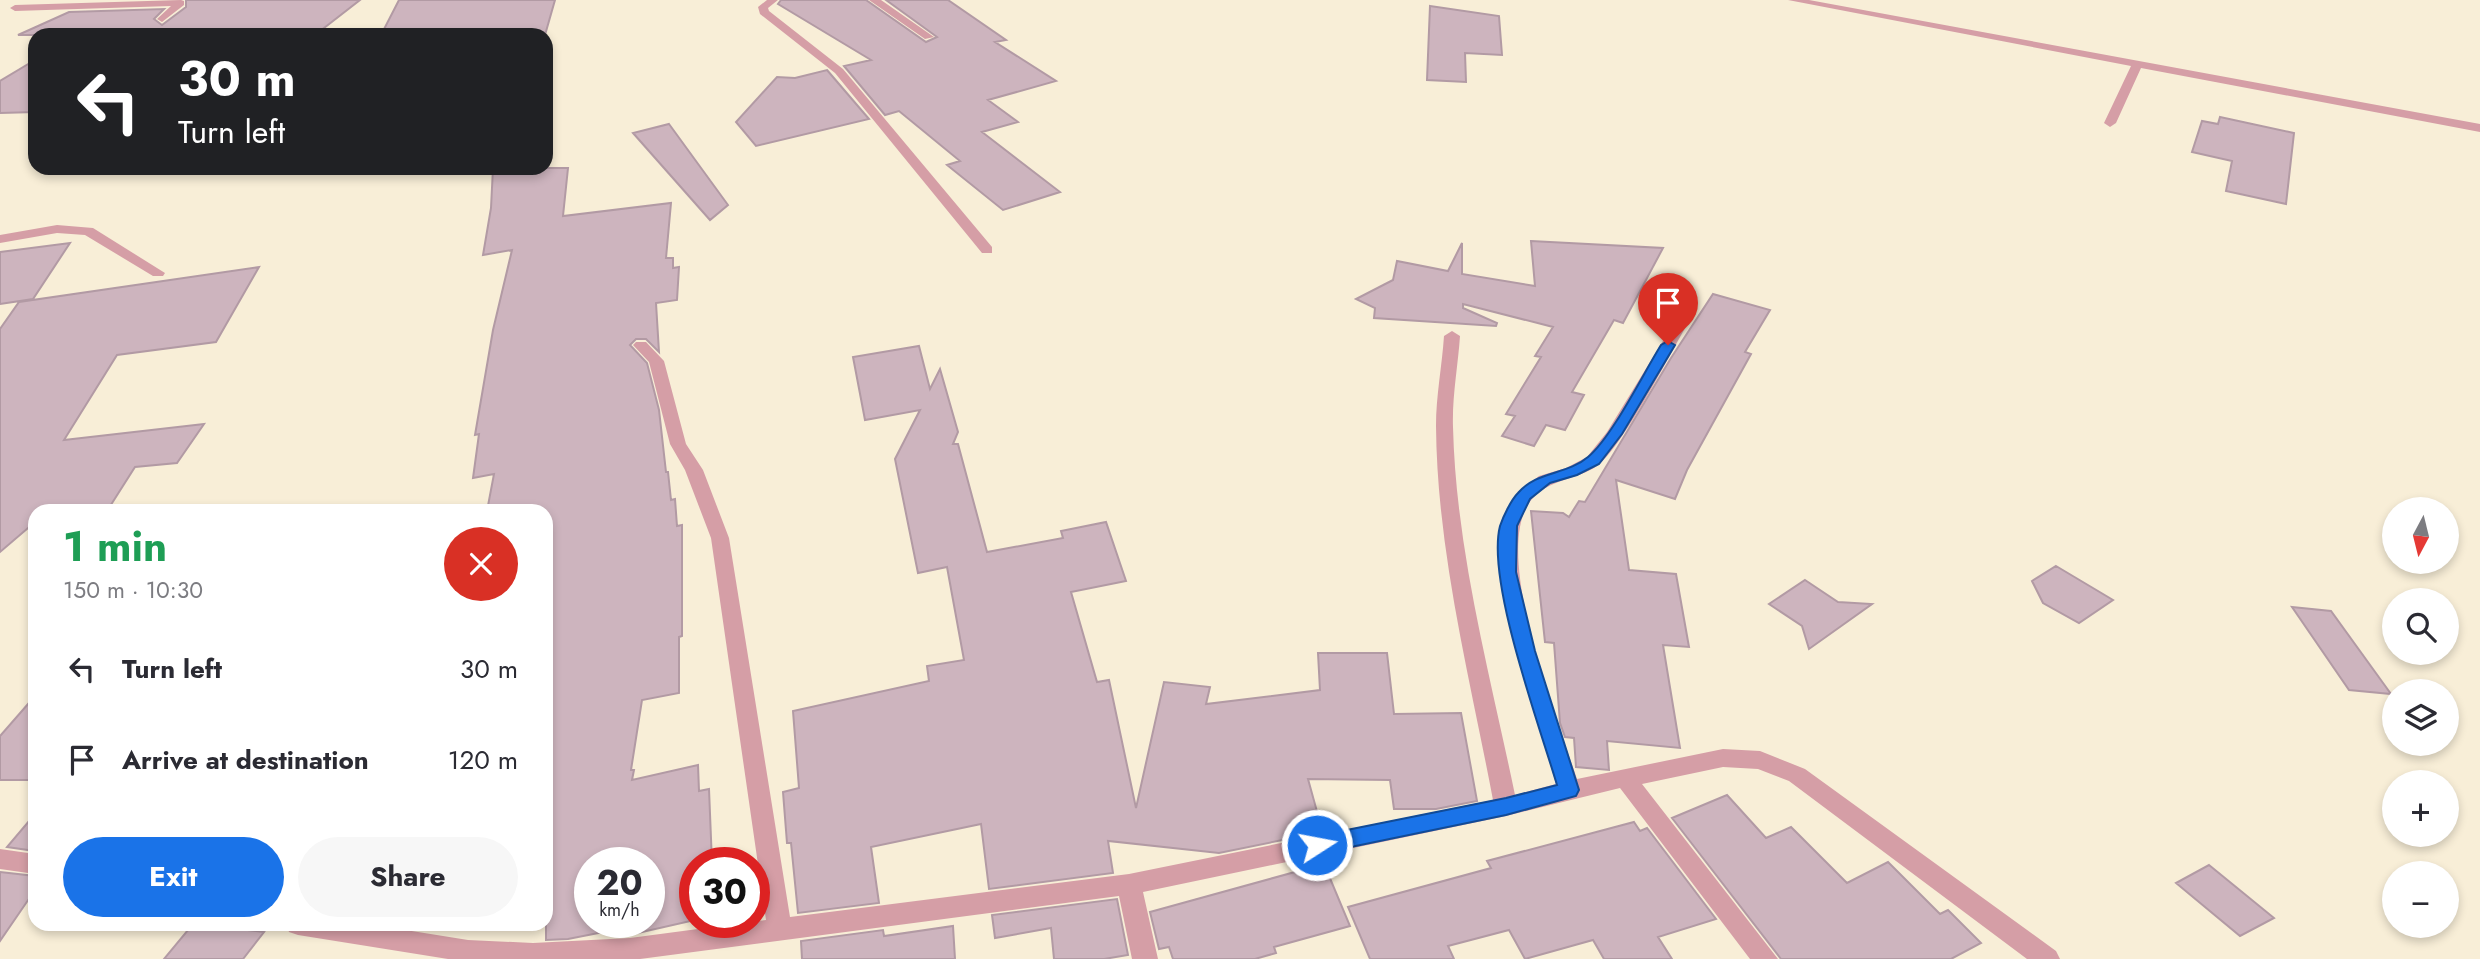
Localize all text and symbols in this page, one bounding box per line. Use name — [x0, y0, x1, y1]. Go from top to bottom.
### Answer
text: 30 m — [178, 44, 296, 114]
icon: left — [63, 56, 154, 147]
text: Turn left — [178, 109, 285, 155]
pin — [1638, 273, 1698, 345]
icon: arrive — [1649, 284, 1687, 322]
north arrow — [2382, 497, 2459, 574]
map controls — [2382, 497, 2459, 938]
text: 1 min — [63, 516, 167, 577]
button: close — [444, 527, 518, 601]
text: 150 m · 10:30 — [63, 573, 203, 607]
button: search — [2382, 588, 2459, 665]
icon: left — [63, 650, 101, 688]
text: Turn left — [122, 650, 222, 688]
text: 30 m — [460, 650, 518, 688]
button: layers — [2382, 679, 2459, 756]
icon: arrive — [63, 741, 101, 779]
text: Arrive at destination — [122, 741, 369, 779]
text: 120 m — [448, 741, 518, 779]
button: + — [2382, 770, 2459, 847]
position arrow — [1280, 808, 1354, 882]
button: Exit — [63, 837, 284, 917]
button: Share — [298, 837, 518, 917]
speed limit sign: 30 — [679, 847, 770, 938]
text: 20 — [596, 858, 643, 908]
button: − — [2382, 861, 2459, 938]
text: km/h — [599, 897, 640, 923]

